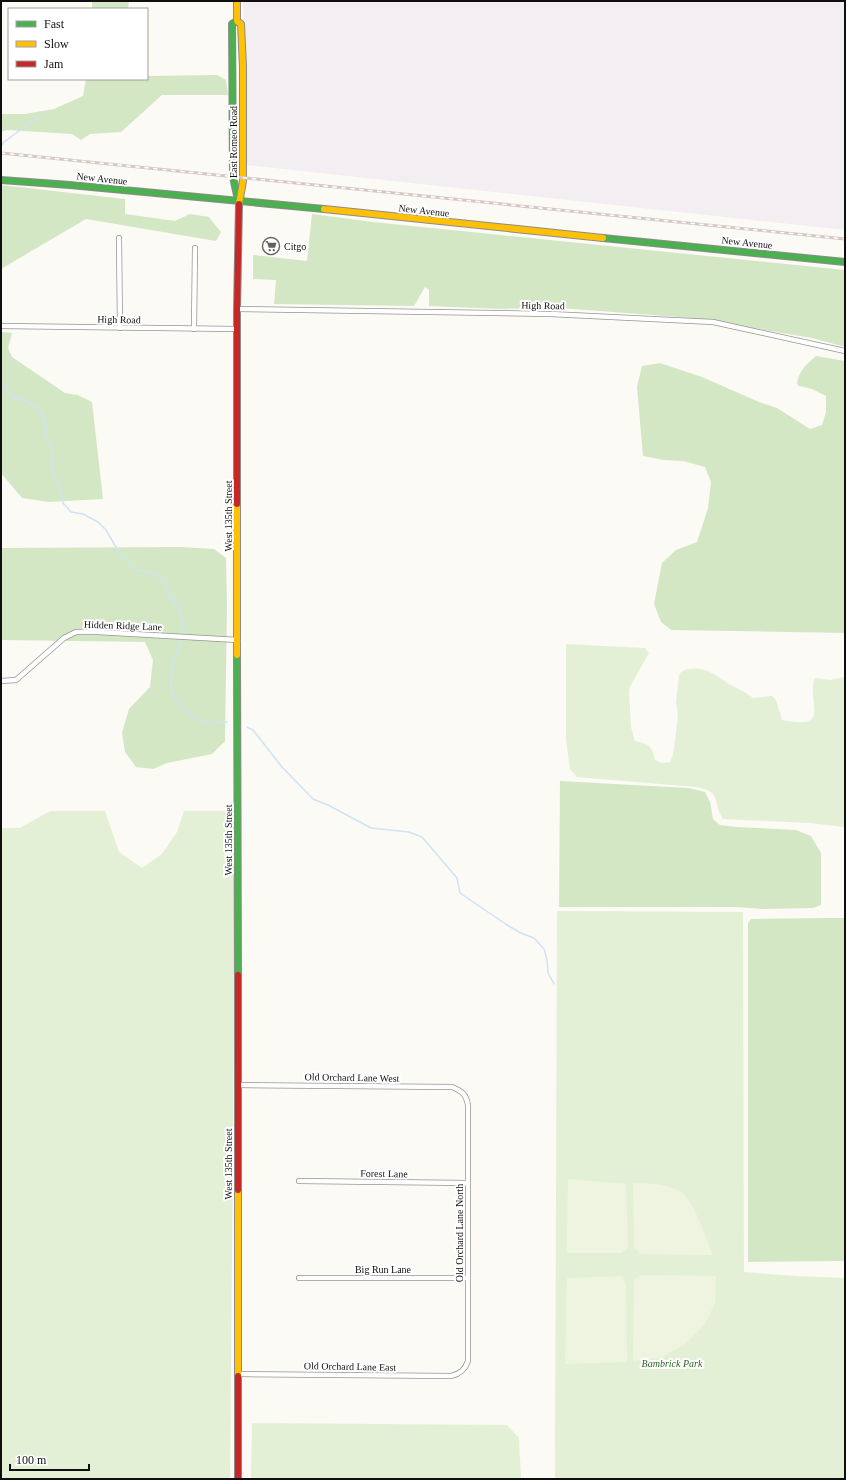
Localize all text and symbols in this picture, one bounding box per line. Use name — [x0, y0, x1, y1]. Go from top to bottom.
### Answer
legend — [8, 8, 148, 80]
text: Fast — [44, 17, 65, 31]
text: Slow — [44, 37, 69, 51]
text: Jam — [44, 57, 64, 71]
street label: East Romeo Road — [228, 106, 239, 178]
street label: New Avenue — [76, 170, 129, 187]
street label: New Avenue — [398, 202, 451, 219]
street label: New Avenue — [721, 234, 774, 251]
supermarket icon: Citgo — [261, 236, 281, 256]
place label: Citgo — [284, 241, 306, 252]
street label: High Road — [521, 300, 565, 311]
street label: High Road — [97, 314, 141, 325]
street label: West 135th Street — [223, 480, 234, 551]
street label: Hidden Ridge Lane — [84, 619, 163, 632]
street label: West 135th Street — [223, 804, 234, 875]
street label: Old Orchard Lane West — [304, 1071, 400, 1084]
street label: West 135th Street — [223, 1128, 234, 1199]
street label: Forest Lane — [360, 1168, 408, 1179]
street label: Old Orchard Lane North — [454, 1184, 465, 1282]
street label: Big Run Lane — [355, 1264, 412, 1275]
park label: Bambrick Park — [642, 1358, 703, 1369]
street label: Old Orchard Lane East — [304, 1360, 397, 1373]
scale bar — [10, 1446, 89, 1472]
text: 100 m — [16, 1453, 47, 1467]

